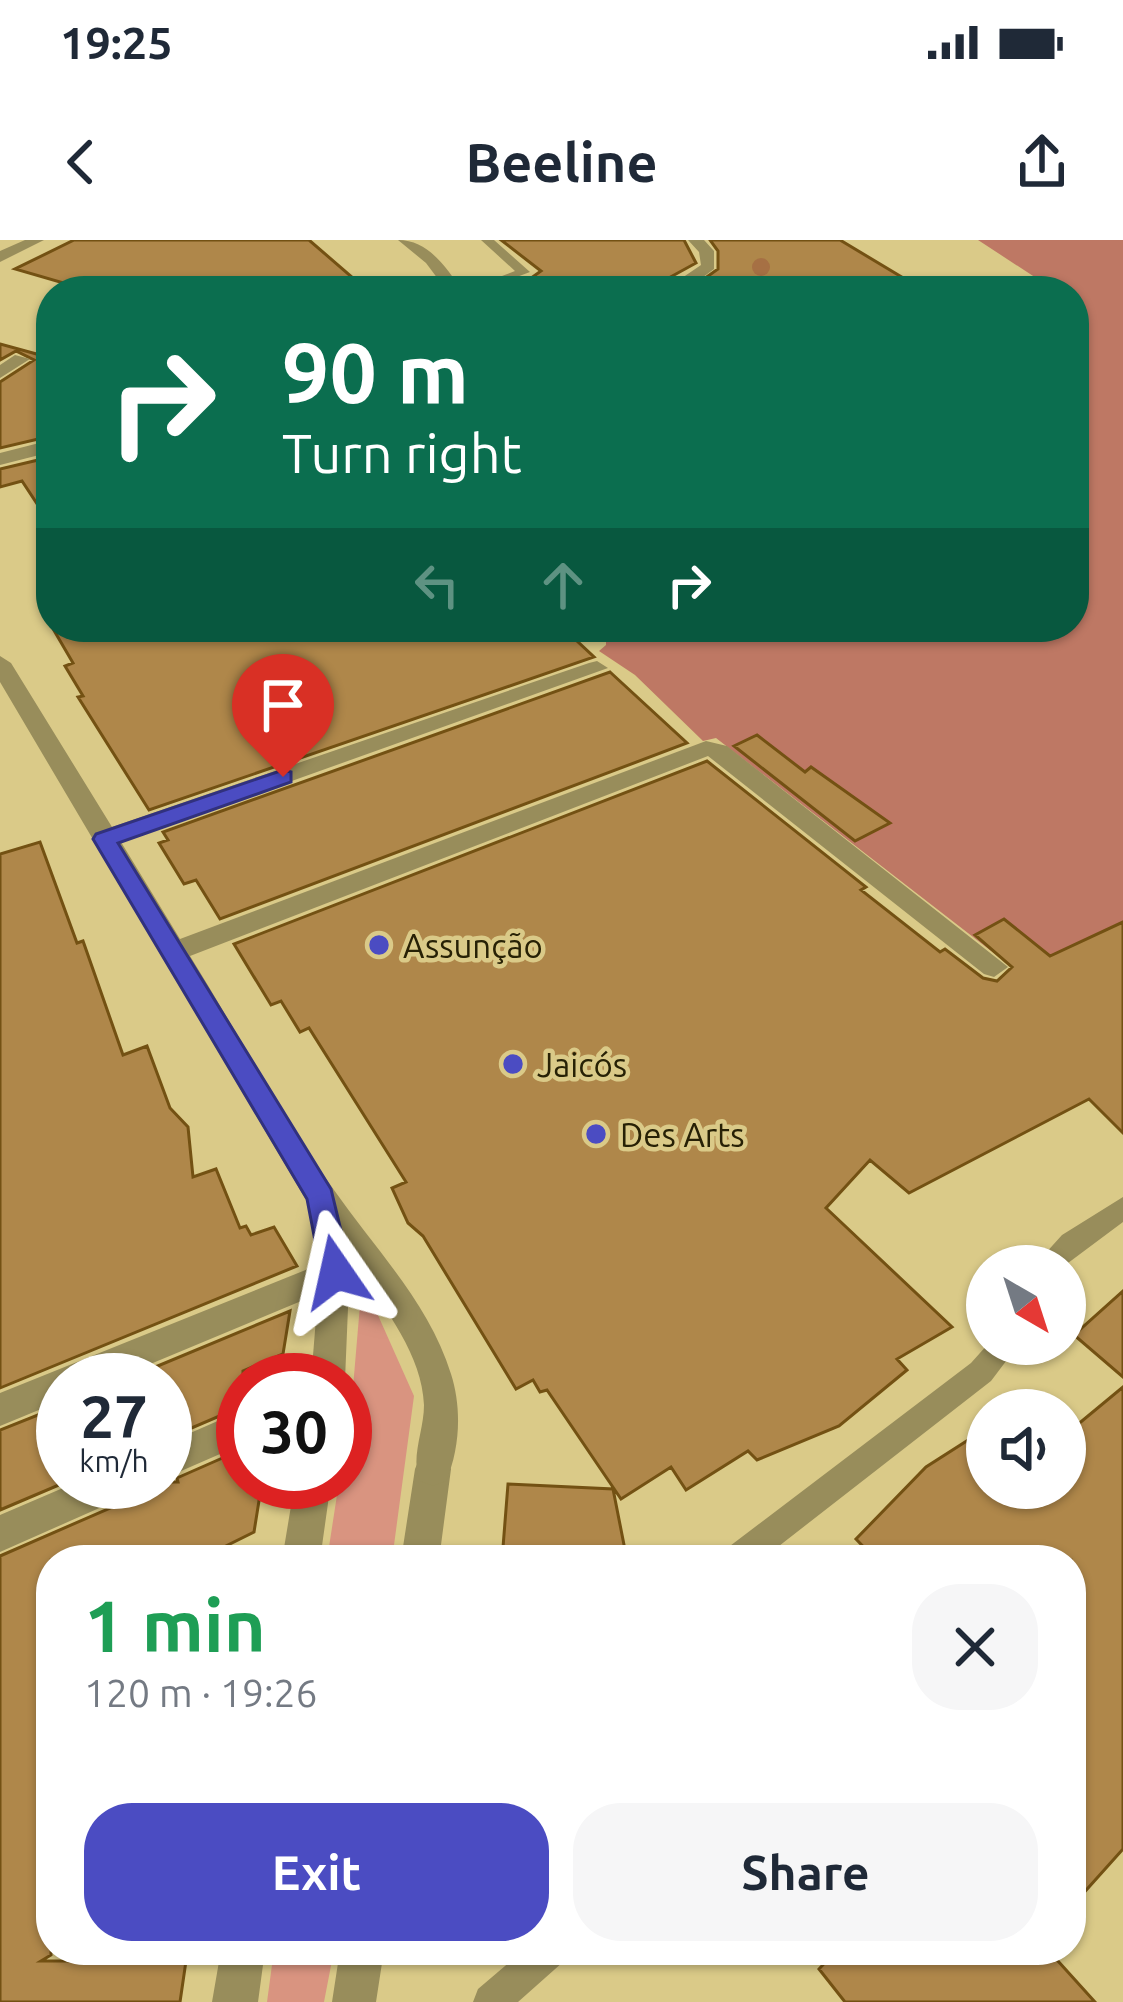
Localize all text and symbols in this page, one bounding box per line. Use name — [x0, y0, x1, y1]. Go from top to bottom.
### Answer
text: 19:25 — [60, 17, 173, 68]
icon: back — [48, 129, 114, 195]
icon: share — [1009, 129, 1075, 195]
text: Beeline — [465, 132, 658, 192]
icon: right — [84, 324, 240, 480]
text: 90 m — [282, 325, 469, 419]
text: Turn right — [282, 423, 522, 483]
icon: left — [404, 552, 470, 618]
icon: ahead — [530, 552, 596, 618]
icon: right — [656, 552, 722, 618]
pin — [232, 654, 334, 777]
icon: arrive — [250, 672, 316, 738]
place label: Assunção — [403, 927, 543, 964]
marker: Assunção — [366, 932, 392, 958]
place label: Jaicós — [537, 1046, 627, 1083]
marker: Jaicós — [500, 1051, 526, 1077]
place label: Des Arts — [620, 1116, 745, 1153]
marker: Des Arts — [583, 1121, 609, 1147]
position arrow — [273, 1209, 399, 1335]
north arrow — [966, 1245, 1086, 1365]
map controls — [966, 1245, 1086, 1509]
speed limit sign: 30 — [216, 1353, 372, 1509]
text: 27 — [80, 1382, 148, 1449]
button: sound — [966, 1389, 1086, 1509]
text: km/h — [79, 1444, 149, 1478]
button: close — [912, 1584, 1038, 1710]
text: 1 min — [84, 1585, 266, 1666]
text: 120 m · 19:26 — [84, 1671, 318, 1714]
button: Exit — [84, 1803, 549, 1941]
button: Share — [573, 1803, 1038, 1941]

